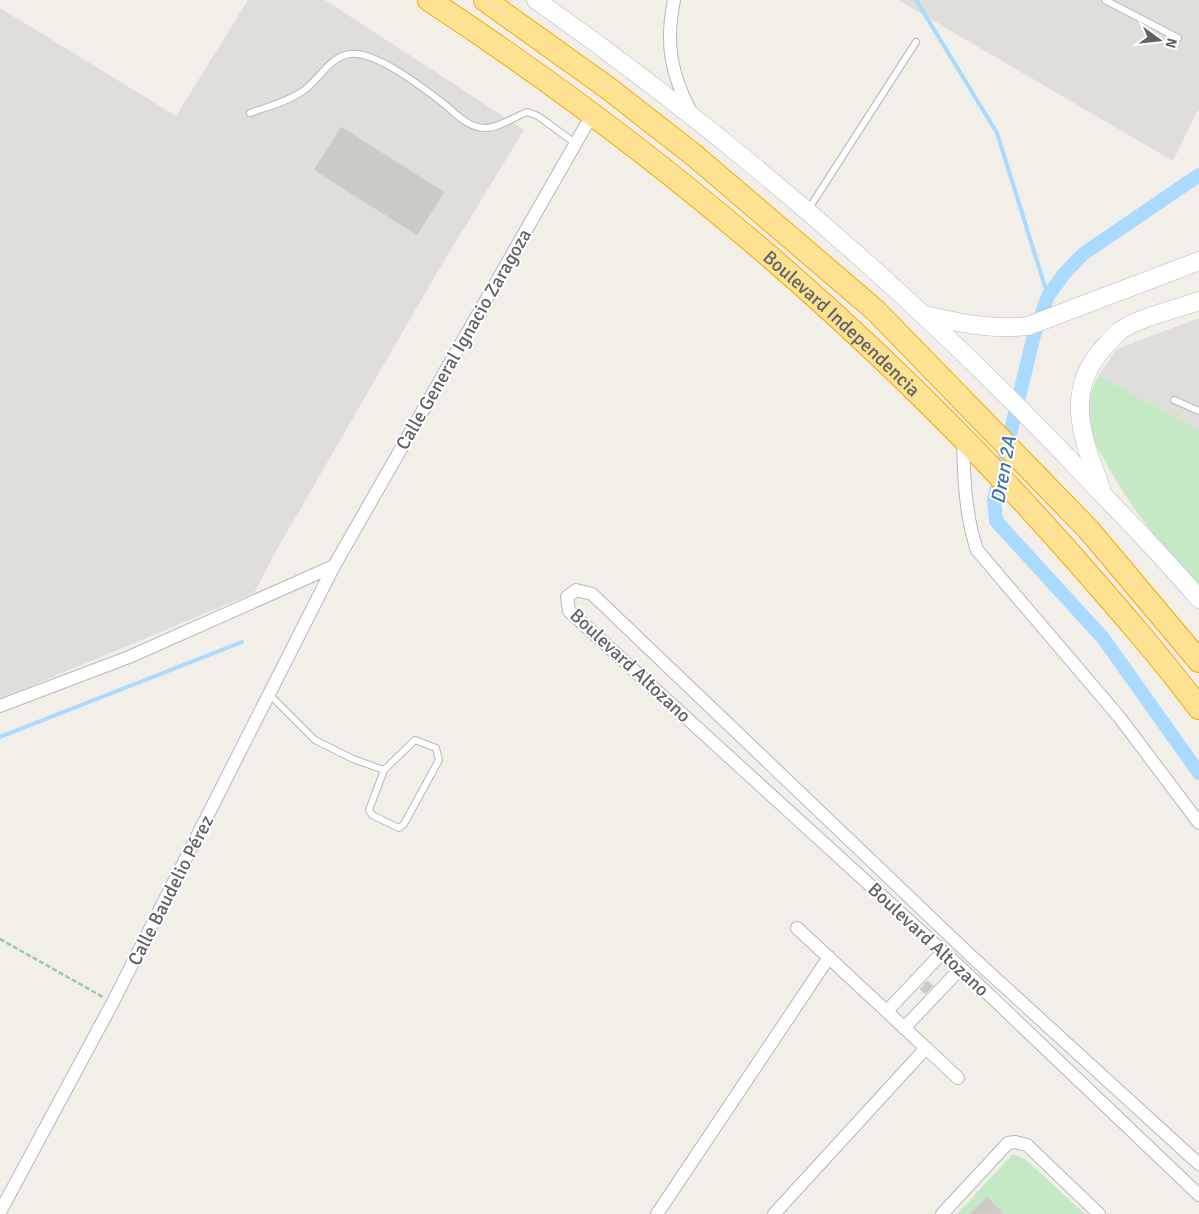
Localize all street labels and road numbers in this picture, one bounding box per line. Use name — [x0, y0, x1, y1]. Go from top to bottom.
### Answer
street label: Calle General Ignacio Zaragoza — [391, 225, 537, 454]
street label: Boulevard Independencia — [758, 245, 925, 402]
street label: Boulevard Altozano — [565, 603, 696, 728]
street label: Calle Baudelio Pérez — [123, 811, 219, 970]
street label: Boulevard Altozano — [863, 877, 994, 1002]

